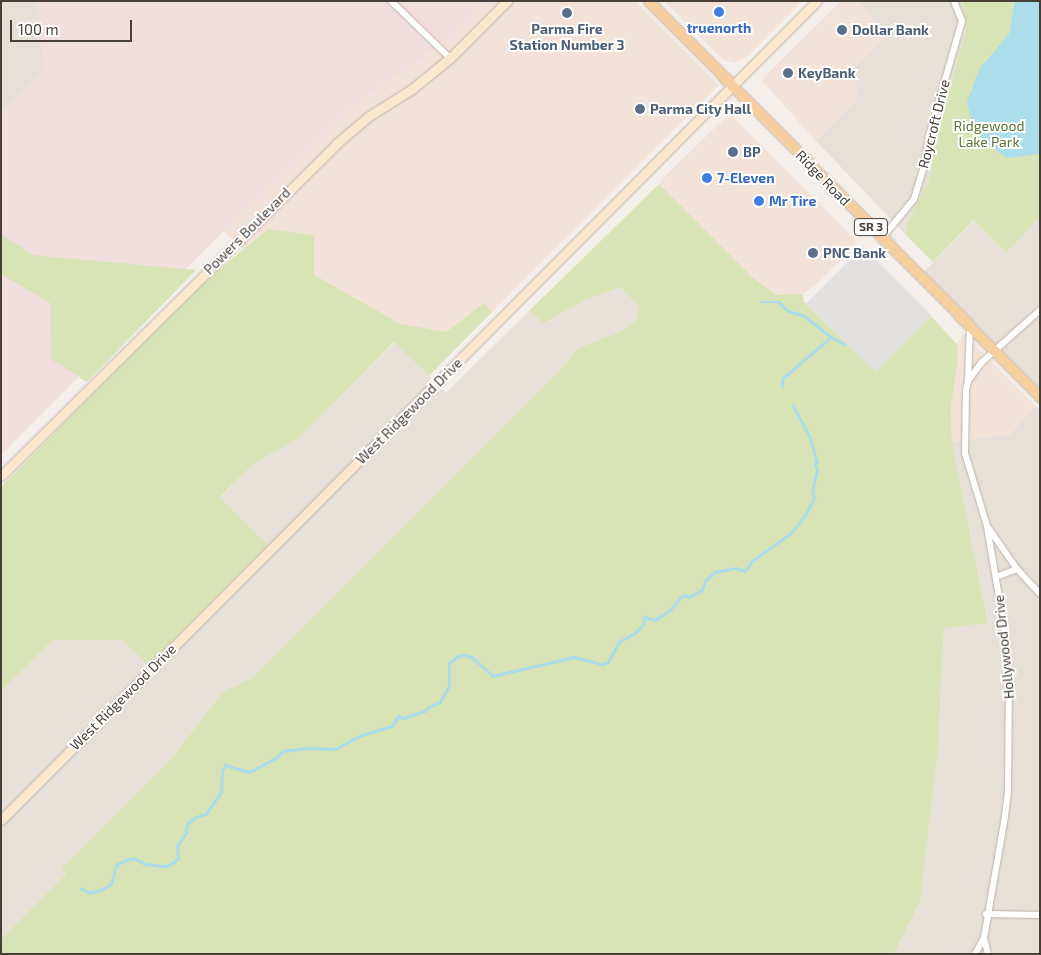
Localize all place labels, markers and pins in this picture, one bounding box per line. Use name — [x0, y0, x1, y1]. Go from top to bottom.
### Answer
marker: truenorth — [713, 6, 725, 18]
marker: Parma Fire Station Number 3 — [561, 7, 573, 19]
place label: truenorth — [687, 20, 751, 36]
place label: Parma Fire Station Number 3 — [509, 21, 625, 54]
place label: Dollar Bank — [852, 22, 929, 38]
marker: Dollar Bank — [836, 24, 848, 36]
place label: KeyBank — [798, 65, 856, 81]
marker: KeyBank — [782, 67, 794, 79]
place label: Parma City Hall — [650, 101, 752, 117]
marker: Parma City Hall — [634, 103, 646, 115]
place label: BP — [743, 144, 761, 160]
marker: BP — [727, 146, 739, 158]
place label: 7-Eleven — [717, 170, 775, 186]
marker: 7-Eleven — [701, 172, 713, 184]
place label: Mr Tire — [769, 193, 817, 209]
marker: Mr Tire — [753, 195, 765, 207]
place label: PNC Bank — [823, 245, 886, 261]
marker: PNC Bank — [807, 247, 819, 259]

